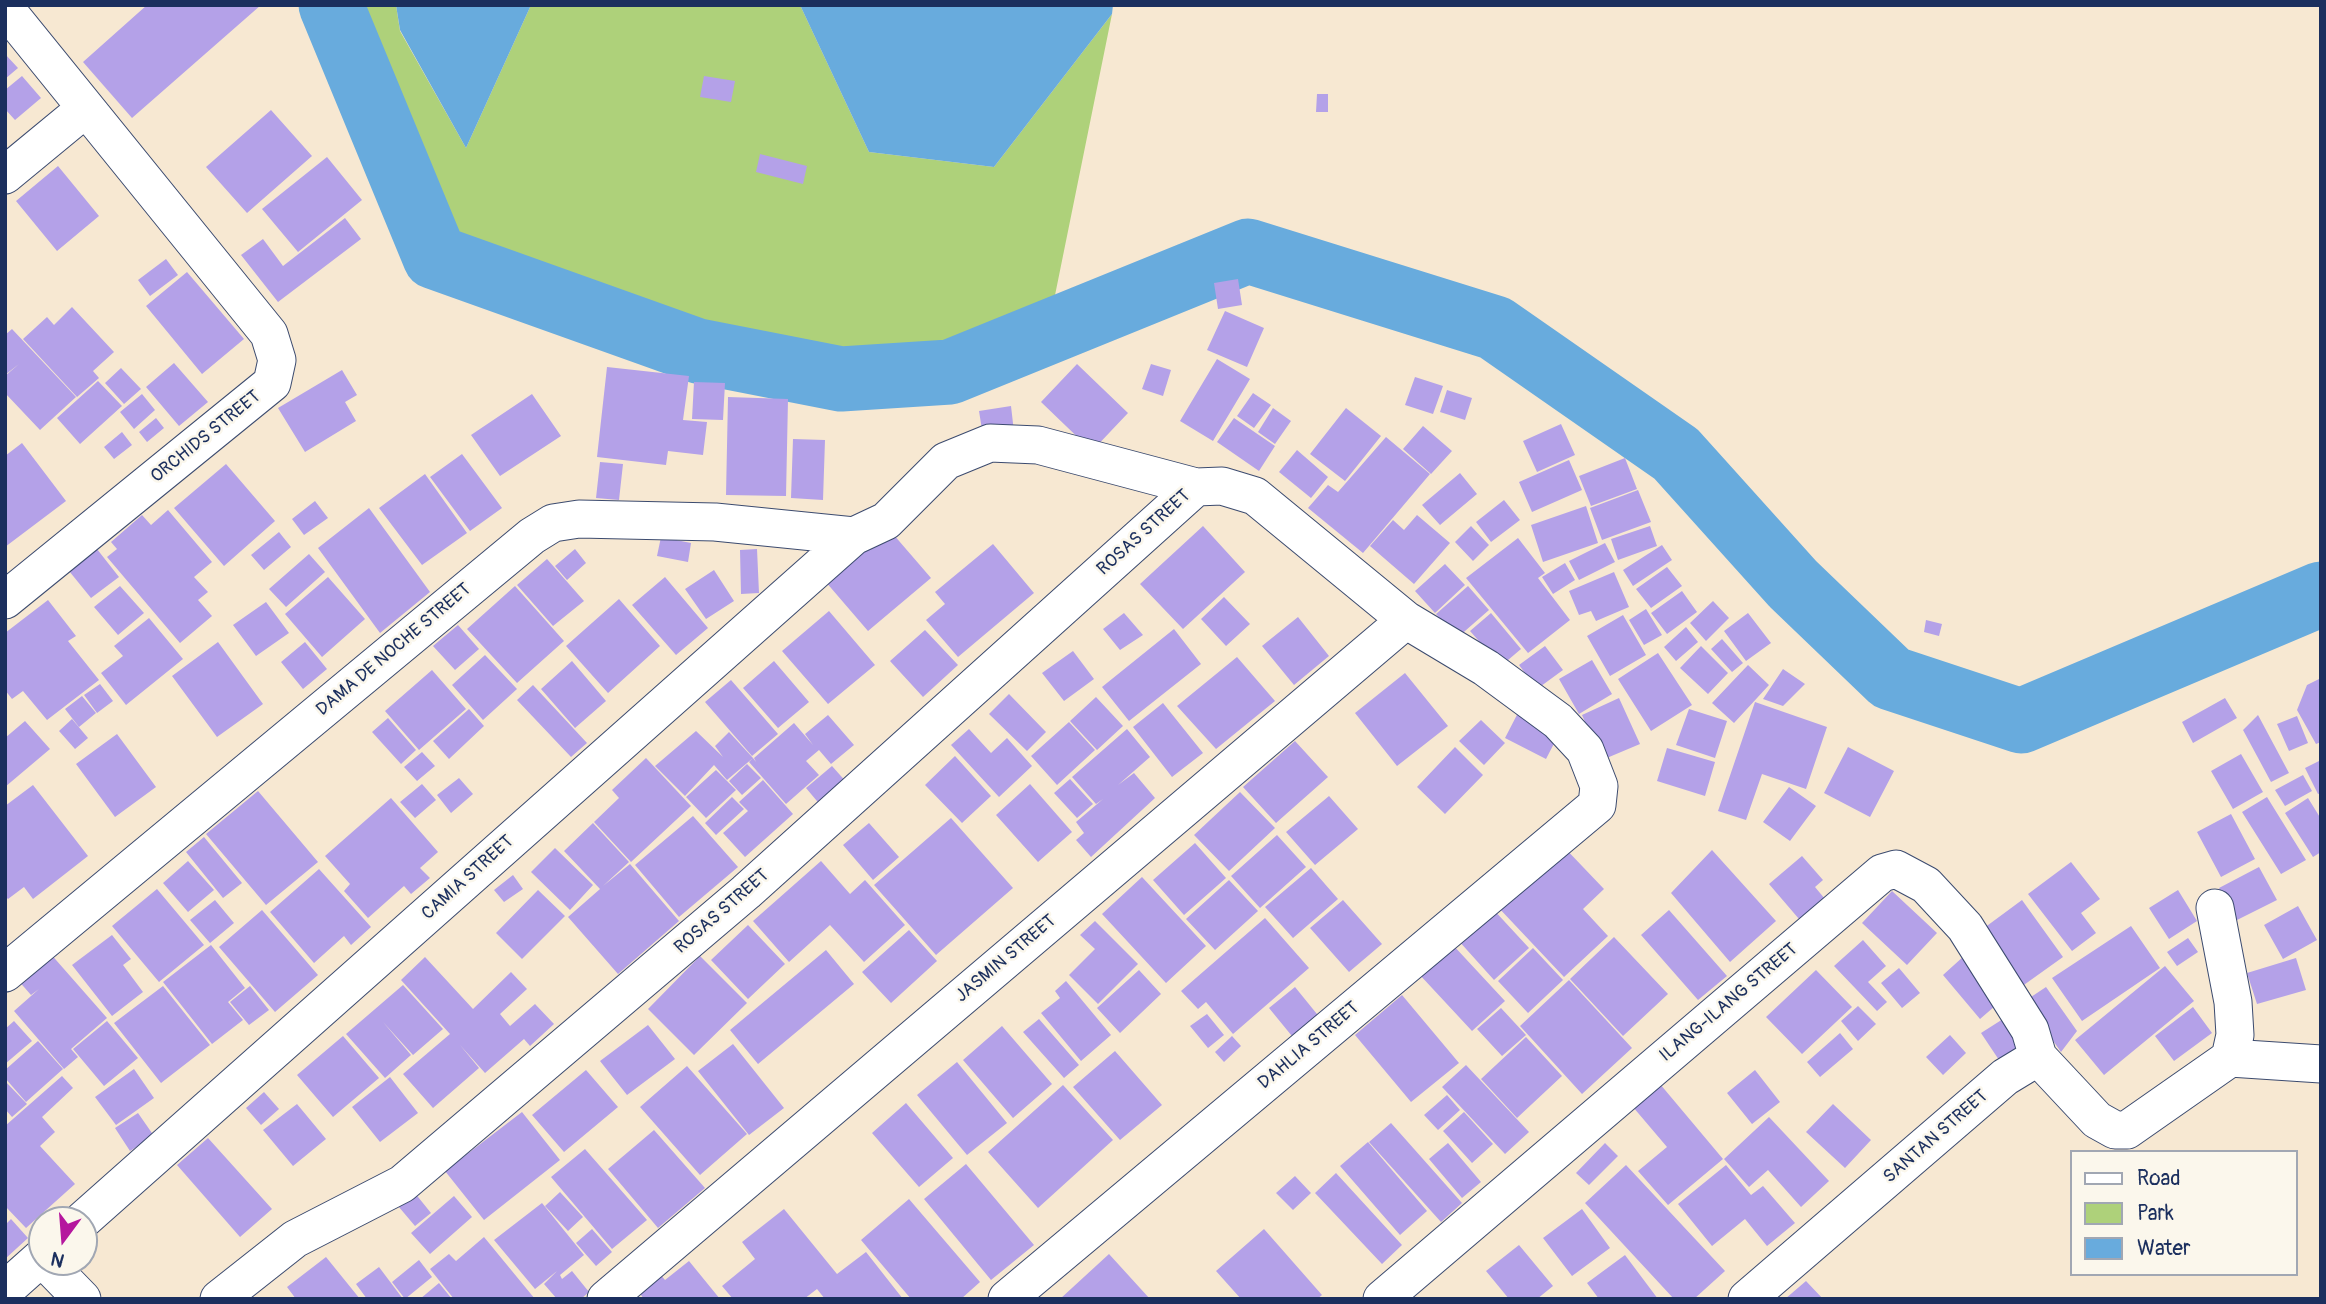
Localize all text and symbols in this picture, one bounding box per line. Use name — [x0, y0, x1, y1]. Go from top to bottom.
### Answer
street label: ORCHIDS STREET — [147, 386, 265, 488]
street label: ROSAS STREET — [1093, 485, 1195, 581]
street label: DAMA DE NOCHE STREET — [312, 579, 476, 721]
street label: CAMIA STREET — [418, 831, 518, 925]
street label: ROSAS STREET — [670, 865, 774, 959]
street label: JASMIN STREET — [951, 911, 1061, 1007]
street label: ILANG-ILANG STREET — [1656, 939, 1802, 1067]
street label: DAHLIA STREET — [1254, 998, 1364, 1094]
street label: SANTAN STREET — [1879, 1086, 1993, 1188]
legend — [2070, 1150, 2298, 1276]
text: Road — [2137, 1165, 2181, 1192]
text: Park — [2137, 1200, 2174, 1227]
north arrow — [28, 1206, 98, 1276]
text: Water — [2137, 1235, 2190, 1262]
text: N — [48, 1246, 67, 1273]

